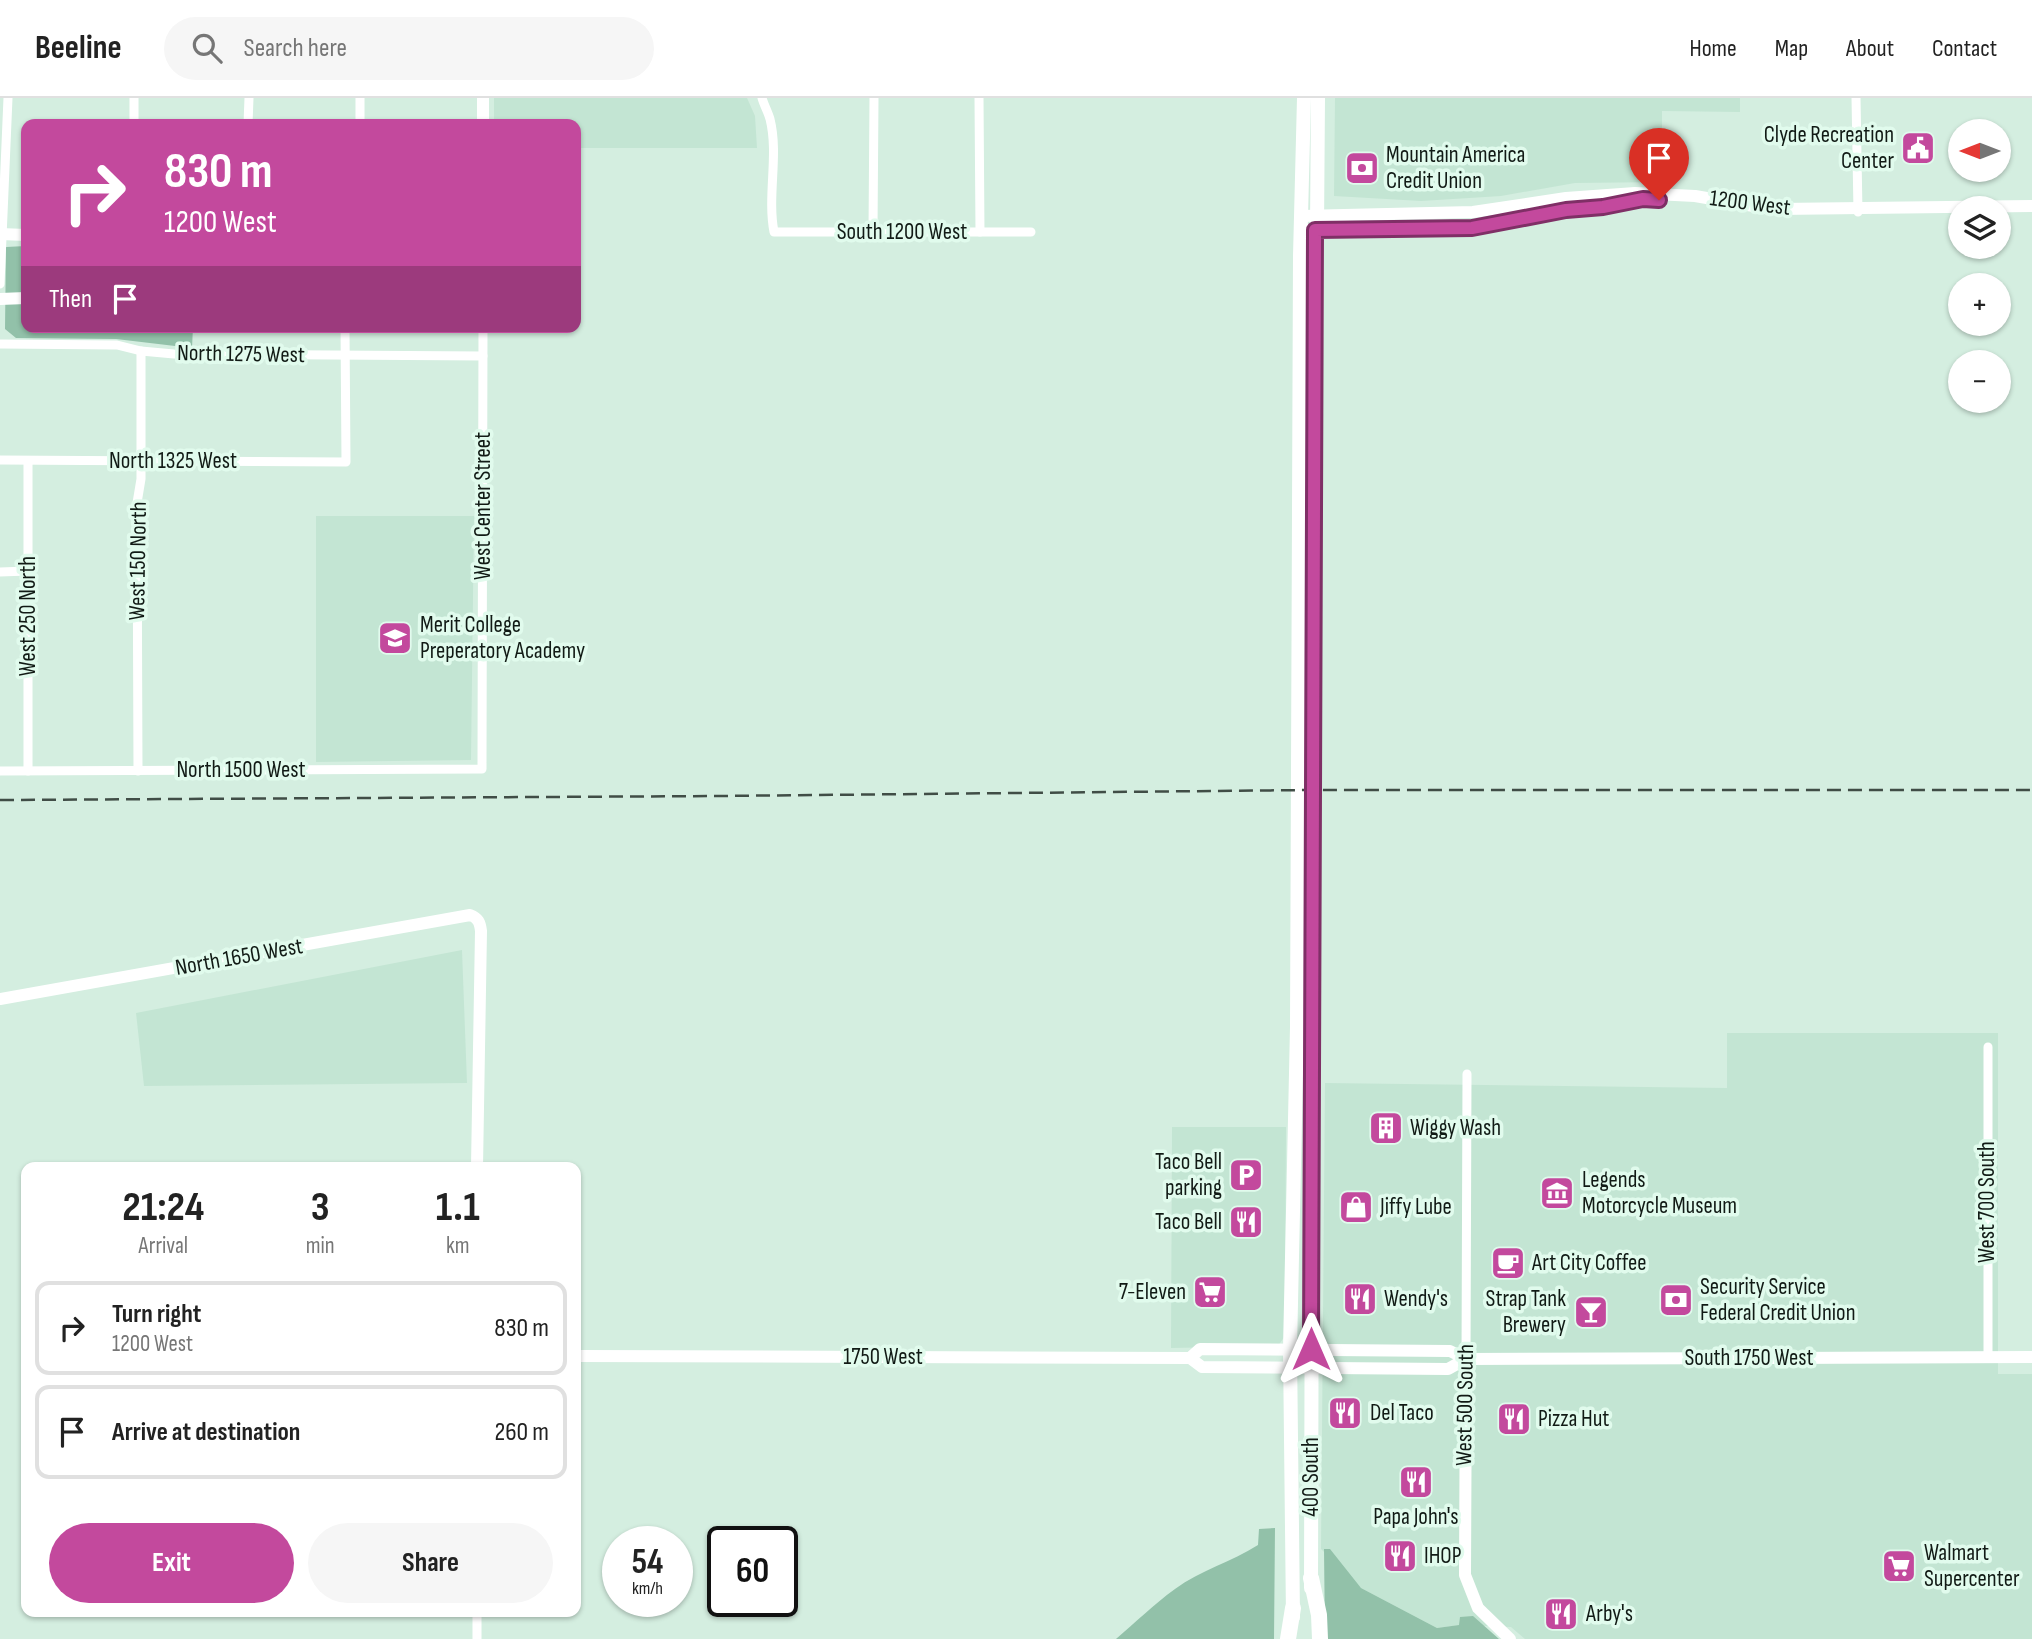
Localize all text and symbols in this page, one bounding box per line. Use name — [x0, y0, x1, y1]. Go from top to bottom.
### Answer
search box — [164, 17, 654, 80]
text: Beeline — [35, 28, 122, 68]
icon: search — [188, 29, 226, 67]
text: Search here — [244, 33, 347, 64]
text: Home — [1689, 34, 1737, 63]
text: Map — [1775, 34, 1808, 63]
text: About — [1846, 34, 1894, 63]
text: Contact — [1932, 34, 1997, 63]
north arrow — [1948, 119, 2011, 182]
map controls — [1948, 119, 2011, 413]
place label: Clyde Recreation Center — [1764, 121, 1894, 175]
pin — [1629, 128, 1689, 200]
public building icon: Clyde Recreation Center — [1899, 129, 1937, 167]
icon: arrive — [1640, 139, 1678, 177]
place label: Mountain America Credit Union — [1386, 141, 1525, 195]
text: 830 m — [164, 143, 273, 202]
icon: right — [49, 147, 140, 238]
bank icon: Mountain America Credit Union — [1343, 149, 1381, 187]
street label: 1200 West — [1708, 184, 1792, 222]
button: layers — [1948, 196, 2011, 259]
text: 1200 West — [164, 203, 277, 242]
street label: South 1200 West — [837, 218, 967, 246]
button: + — [1948, 273, 2011, 336]
icon: arrive — [106, 280, 144, 318]
text: Then — [49, 284, 92, 315]
street label: North 1275 West — [177, 339, 305, 369]
button: − — [1948, 350, 2011, 413]
street label: West Center Street — [469, 432, 497, 580]
street label: North 1325 West — [109, 447, 237, 475]
street label: West 150 North — [123, 501, 153, 621]
street label: West 250 North — [14, 556, 42, 676]
place label: Merit College Preperatory Academy — [420, 611, 585, 665]
school or university icon: Merit College Preperatory Academy — [376, 619, 414, 657]
street label: North 1500 West — [176, 756, 306, 784]
street label: North 1650 West — [173, 932, 305, 982]
building icon: Wiggy Wash — [1367, 1109, 1405, 1147]
place label: Wiggy Wash — [1410, 1114, 1501, 1142]
street label: West 700 South — [1973, 1141, 2001, 1263]
place label: Taco Bell parking — [1155, 1148, 1222, 1202]
parking icon: Taco Bell parking — [1227, 1156, 1265, 1194]
place label: Legends Motorcycle Museum — [1582, 1166, 1737, 1220]
museum icon: Legends Motorcycle Museum — [1538, 1174, 1576, 1212]
text: 21:24 — [122, 1182, 204, 1233]
text: 3 — [311, 1182, 330, 1233]
text: 1.1 — [436, 1182, 480, 1233]
shop icon: Jiffy Lube — [1337, 1188, 1375, 1226]
place label: Jiffy Lube — [1379, 1193, 1452, 1221]
restaurant icon: Taco Bell — [1227, 1203, 1265, 1241]
place label: Taco Bell — [1155, 1208, 1222, 1236]
text: Arrival — [139, 1232, 188, 1260]
text: min — [306, 1232, 335, 1260]
text: km — [446, 1232, 470, 1260]
cafe icon: Art City Coffee — [1489, 1244, 1527, 1282]
place label: Art City Coffee — [1531, 1249, 1646, 1277]
supermarket icon: 7-Eleven — [1191, 1273, 1229, 1311]
place label: Security Service Federal Credit Union — [1700, 1273, 1855, 1327]
place label: 7-Eleven — [1119, 1278, 1186, 1306]
restaurant icon: Wendy's — [1341, 1280, 1379, 1318]
bank icon: Security Service Federal Credit Union — [1657, 1281, 1695, 1319]
place label: Wendy's — [1384, 1285, 1448, 1313]
place label: Strap Tank Brewery — [1486, 1285, 1566, 1339]
bar icon: Strap Tank Brewery — [1572, 1293, 1610, 1331]
text: Turn right — [112, 1299, 201, 1330]
icon: right — [53, 1309, 91, 1347]
position arrow — [1274, 1312, 1348, 1386]
text: 830 m — [494, 1313, 549, 1344]
text: 1200 West — [112, 1330, 193, 1358]
street label: 1750 West — [843, 1343, 923, 1371]
street label: West 500 South — [1450, 1344, 1480, 1466]
street label: South 1750 West — [1685, 1344, 1813, 1372]
restaurant icon: Del Taco — [1326, 1394, 1364, 1432]
place label: Del Taco — [1370, 1399, 1434, 1427]
restaurant icon: Pizza Hut — [1495, 1400, 1533, 1438]
place label: Pizza Hut — [1538, 1405, 1609, 1433]
icon: arrive — [53, 1413, 91, 1451]
text: Arrive at destination — [112, 1417, 300, 1448]
text: 260 m — [494, 1417, 549, 1448]
street label: 400 South — [1297, 1437, 1325, 1517]
restaurant icon: Papa John's — [1397, 1463, 1435, 1501]
place label: Papa John's — [1373, 1503, 1459, 1531]
button: Exit — [49, 1523, 294, 1603]
button: Share — [308, 1523, 553, 1603]
speed limit sign: 60 — [707, 1526, 798, 1617]
restaurant icon: IHOP — [1381, 1537, 1419, 1575]
place label: Walmart Supercenter — [1924, 1539, 2020, 1593]
text: 54 — [632, 1541, 663, 1584]
place label: IHOP — [1424, 1542, 1461, 1570]
supermarket icon: Walmart Supercenter — [1880, 1547, 1918, 1585]
text: km/h — [632, 1578, 663, 1599]
restaurant icon: Arby's — [1542, 1595, 1580, 1633]
place label: Arby's — [1585, 1600, 1633, 1628]

